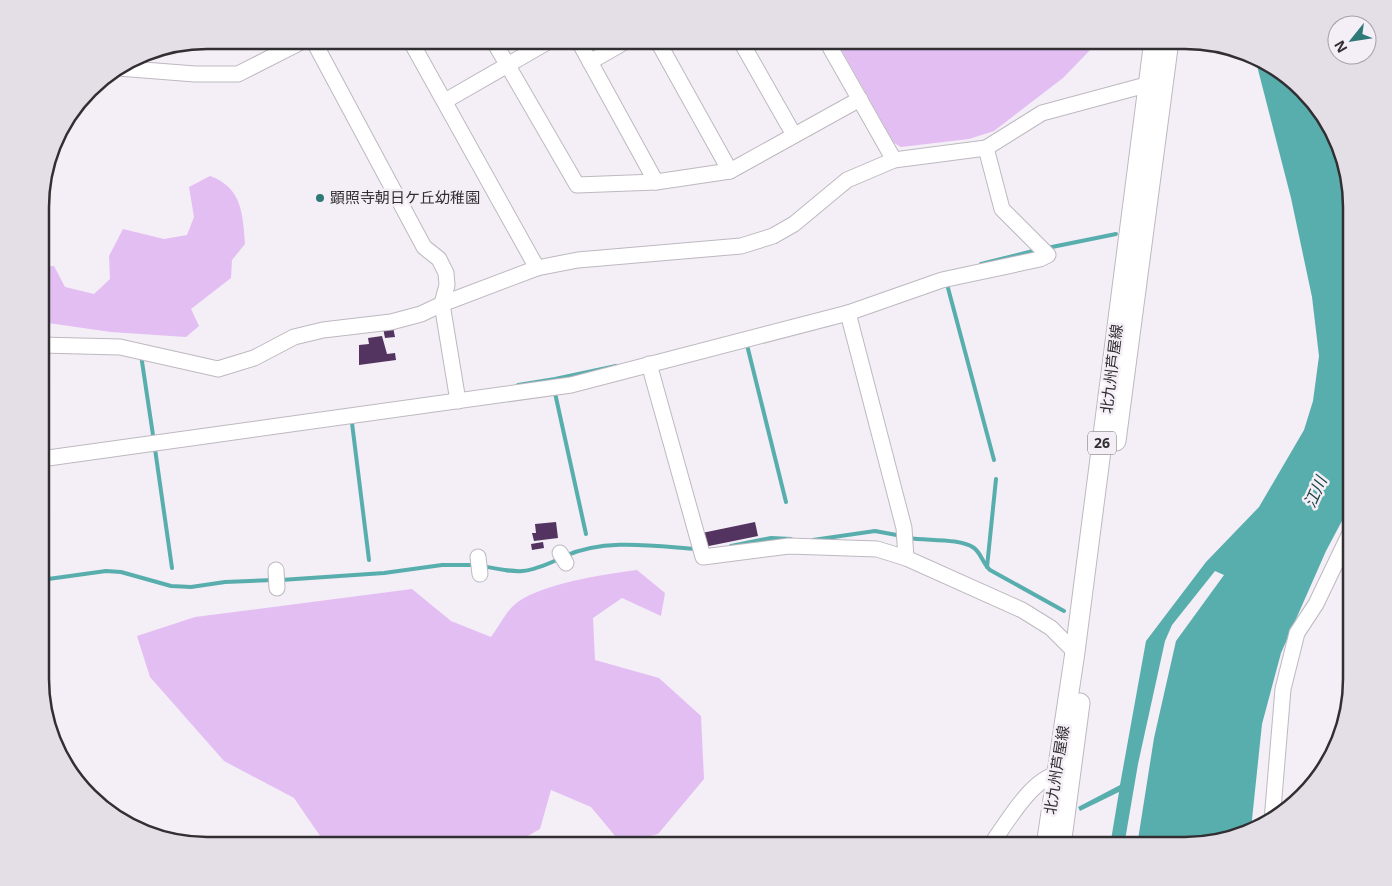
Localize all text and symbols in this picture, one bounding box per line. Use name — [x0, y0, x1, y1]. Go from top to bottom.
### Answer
north arrow — [1327, 15, 1377, 65]
text: N — [1329, 37, 1351, 56]
place label: 顕照寺朝日ケ丘幼稚園 — [330, 187, 480, 207]
marker: 顕照寺朝日ケ丘幼稚園 — [314, 192, 326, 204]
street label: 北九州芦屋線 — [1096, 323, 1126, 415]
road number: 26 — [1088, 432, 1116, 454]
water label: 江川 — [1298, 471, 1332, 511]
street label: 北九州芦屋線 — [1039, 724, 1073, 816]

